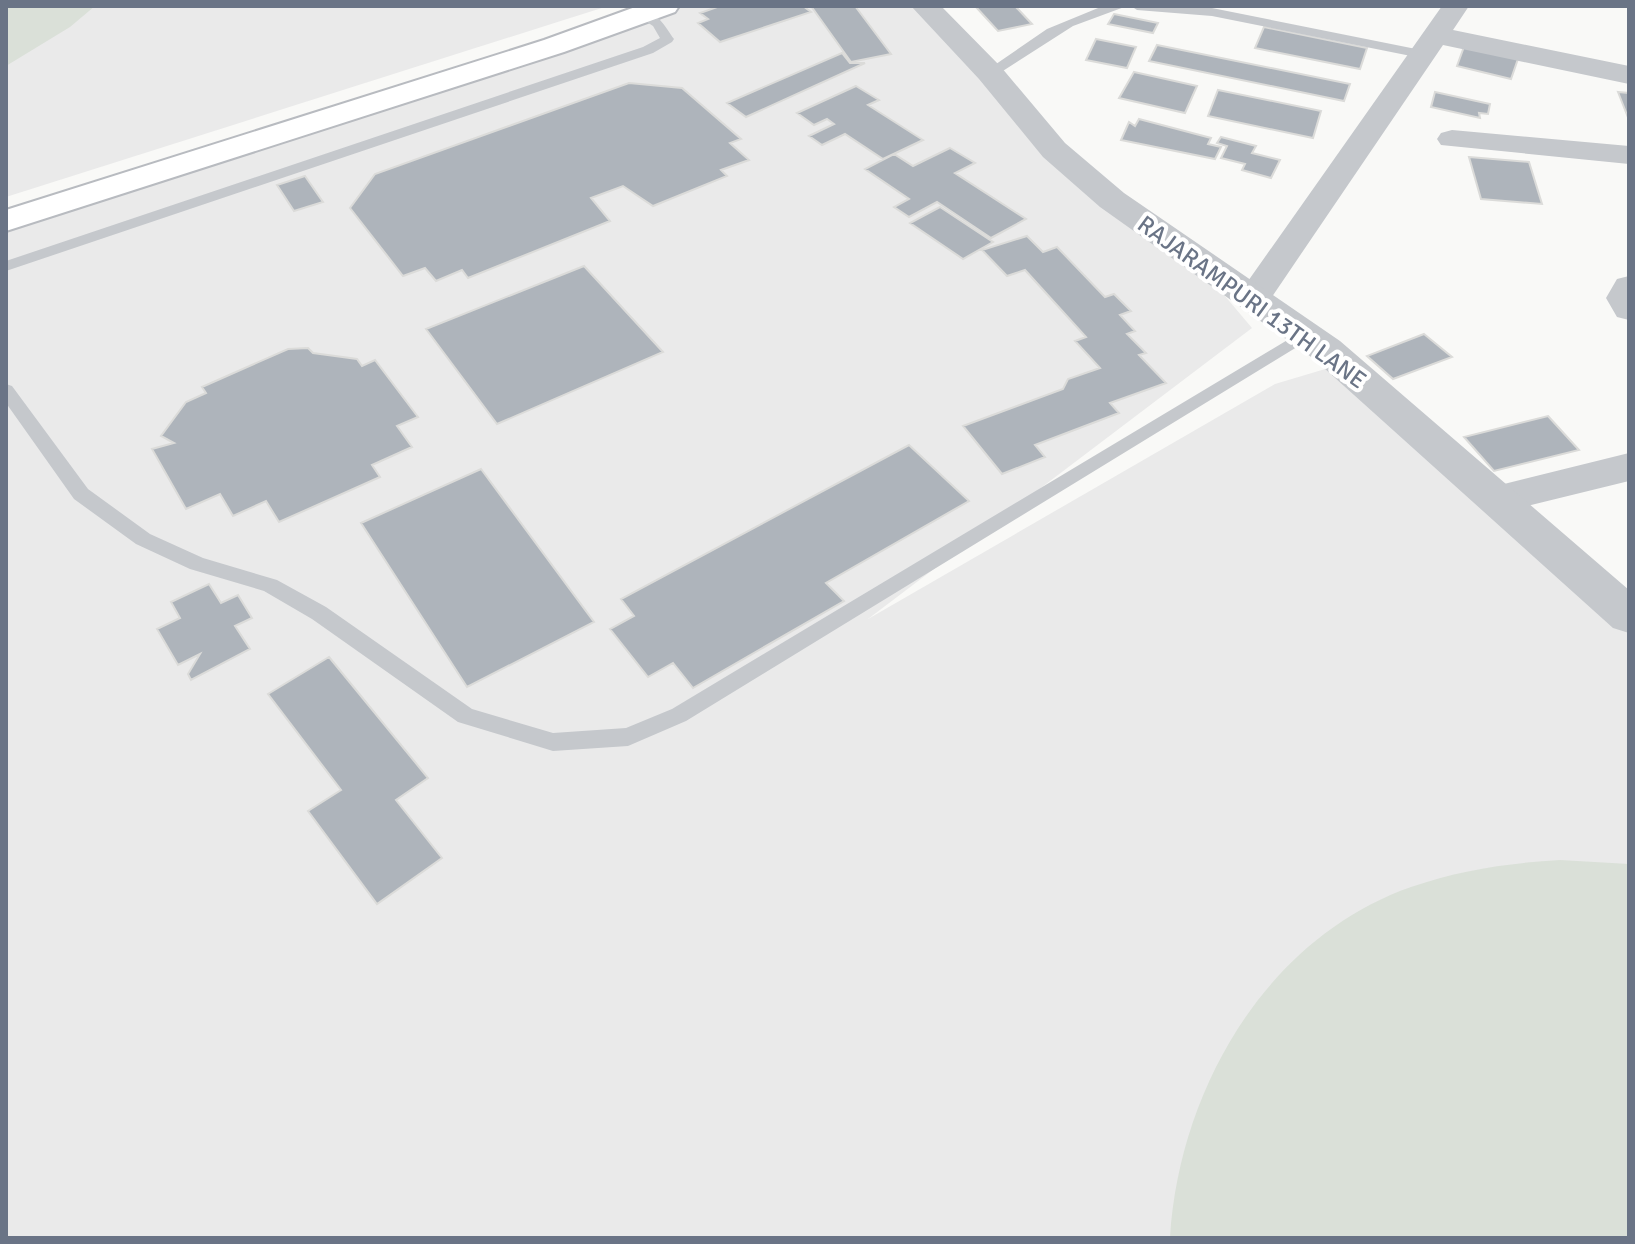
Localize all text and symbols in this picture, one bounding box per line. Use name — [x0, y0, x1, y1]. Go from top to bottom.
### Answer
street label: RAJARAMPURI 13TH LANE — [1132, 209, 1372, 395]

